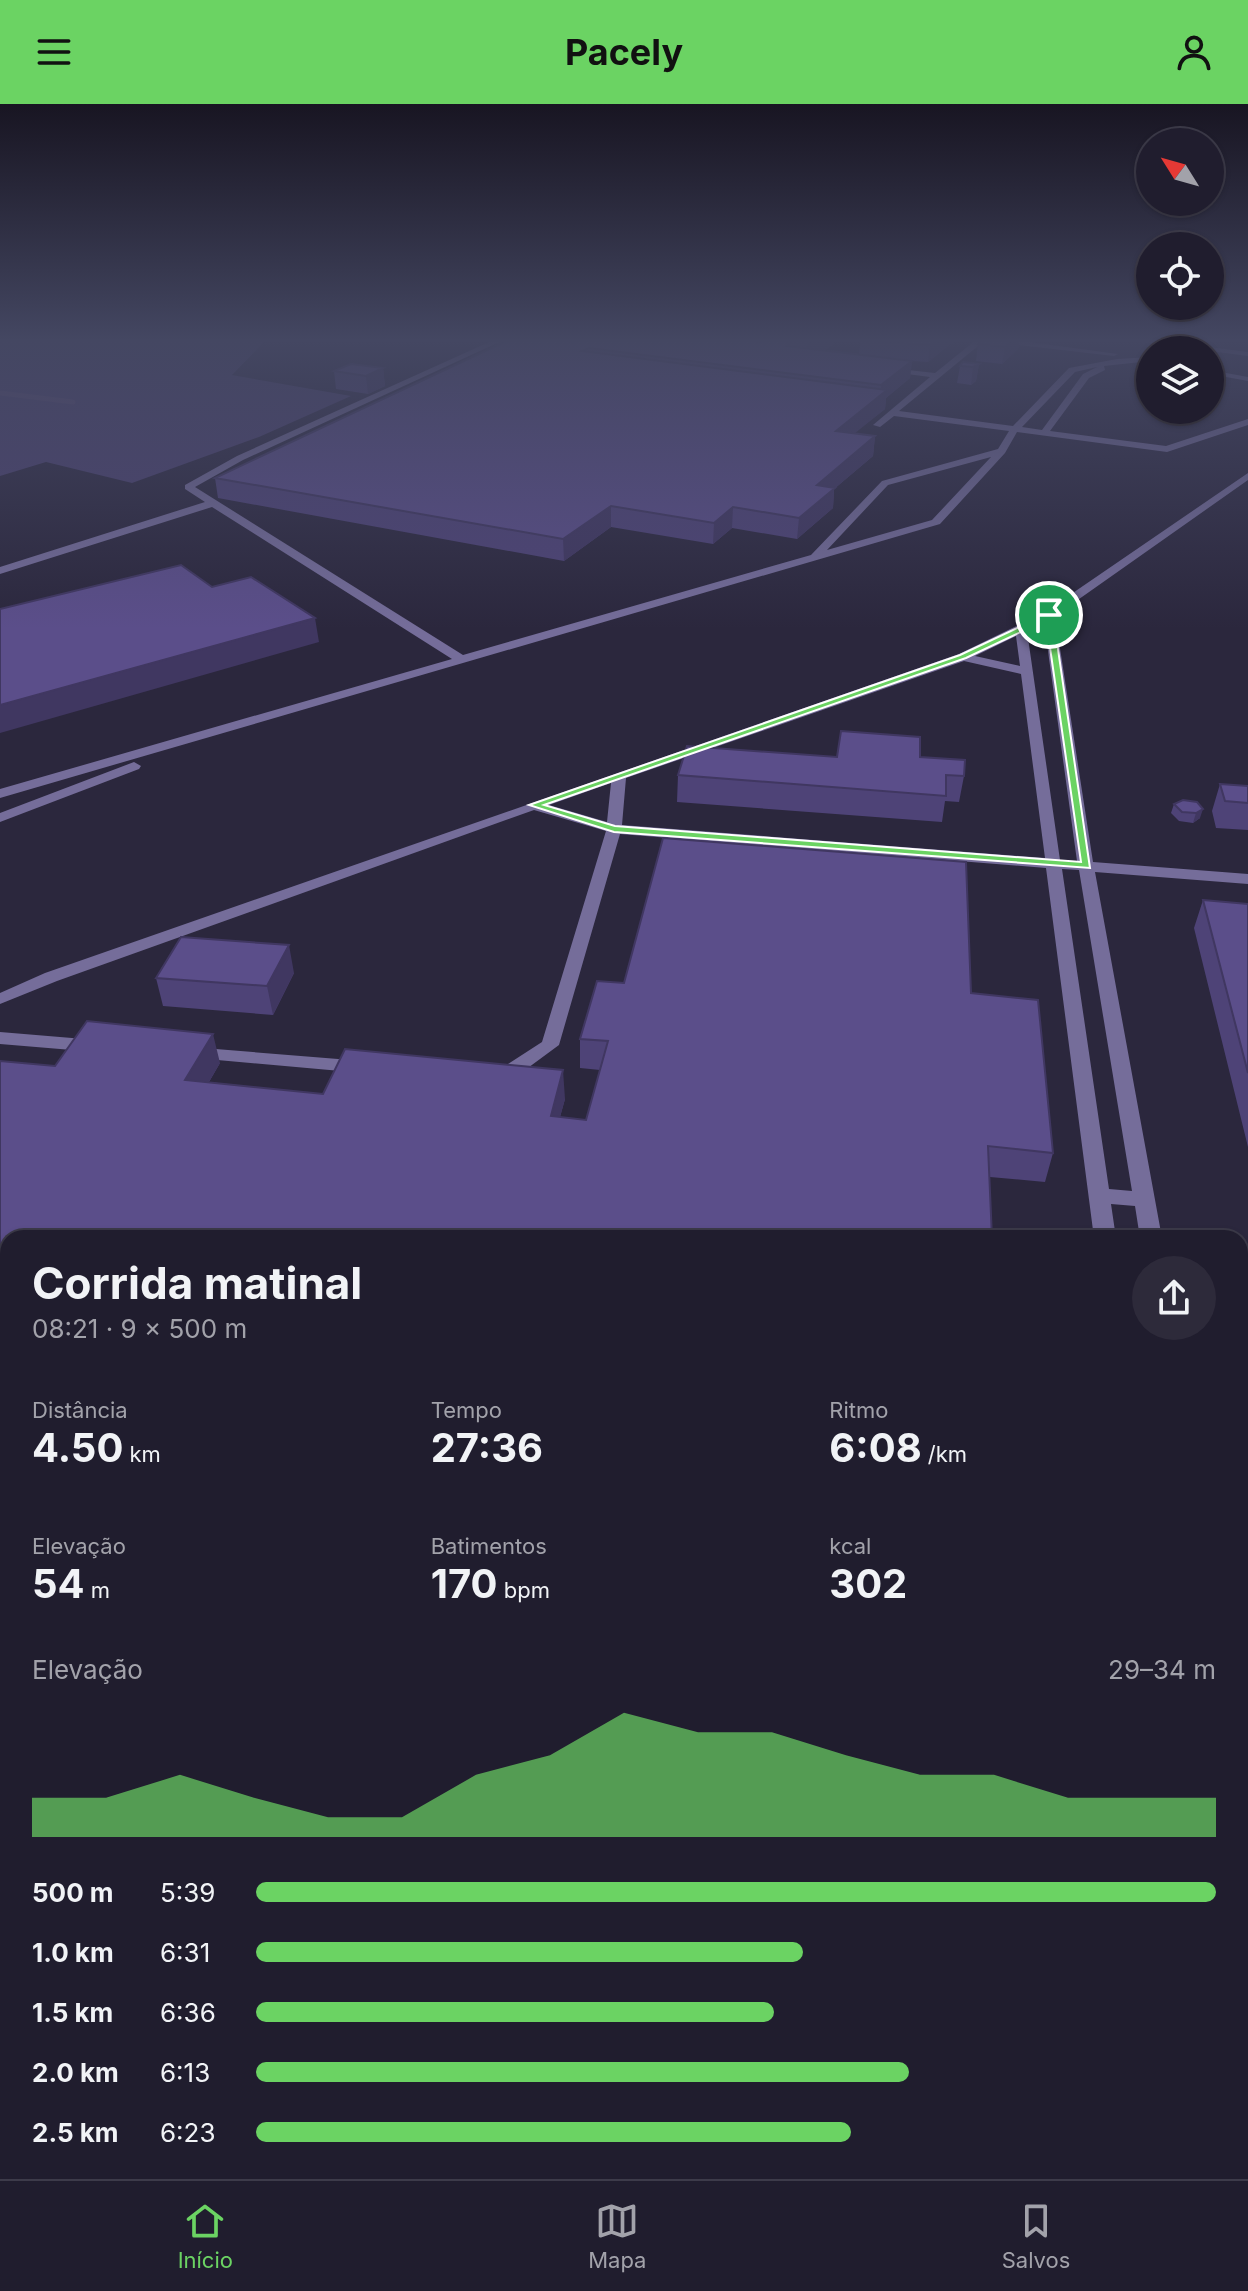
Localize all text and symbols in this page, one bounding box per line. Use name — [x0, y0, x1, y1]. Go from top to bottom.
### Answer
icon: menu — [32, 30, 76, 74]
text: Pacely — [565, 30, 683, 74]
icon: person — [1172, 30, 1216, 74]
north arrow — [1136, 128, 1224, 216]
map controls — [1136, 128, 1224, 424]
button: locate — [1136, 232, 1224, 320]
button: layers — [1136, 336, 1224, 424]
pin — [1015, 581, 1083, 649]
icon: arrive — [1027, 593, 1071, 637]
text: Corrida matinal — [32, 1256, 362, 1310]
button: share — [1132, 1256, 1216, 1340]
text: 08:21 · 9 × 500 m — [32, 1313, 247, 1344]
text: Distância — [32, 1397, 128, 1423]
text: Tempo — [431, 1397, 502, 1423]
text: Ritmo — [829, 1397, 888, 1423]
text: 4.50 — [32, 1423, 123, 1472]
text: 27:36 — [431, 1423, 543, 1472]
text: 6:08 — [829, 1423, 922, 1472]
text: km — [123, 1441, 161, 1467]
text: /km — [922, 1441, 967, 1467]
text: Elevação — [32, 1533, 126, 1559]
text: Batimentos — [431, 1533, 547, 1559]
text: kcal — [829, 1533, 871, 1559]
text: 54 — [32, 1559, 85, 1608]
text: 170 — [431, 1559, 498, 1608]
text: 302 — [829, 1559, 907, 1608]
text: m — [85, 1577, 110, 1603]
text: bpm — [498, 1577, 550, 1603]
text: Elevação — [32, 1654, 143, 1685]
text: 29–34 m — [1108, 1654, 1216, 1685]
text: 500 m — [32, 1877, 114, 1908]
text: 5:39 — [160, 1877, 215, 1908]
text: 1.0 km — [32, 1937, 114, 1968]
text: 6:31 — [160, 1937, 210, 1968]
text: 1.5 km — [32, 1997, 113, 2028]
text: 6:36 — [160, 1997, 216, 2028]
text: 2.0 km — [32, 2057, 119, 2088]
text: 6:13 — [160, 2057, 210, 2088]
text: 2.5 km — [32, 2117, 118, 2148]
text: 6:23 — [160, 2117, 216, 2148]
tab: Início — [178, 2199, 233, 2273]
tab: Mapa — [588, 2199, 646, 2273]
tab: Salvos — [1002, 2199, 1070, 2273]

